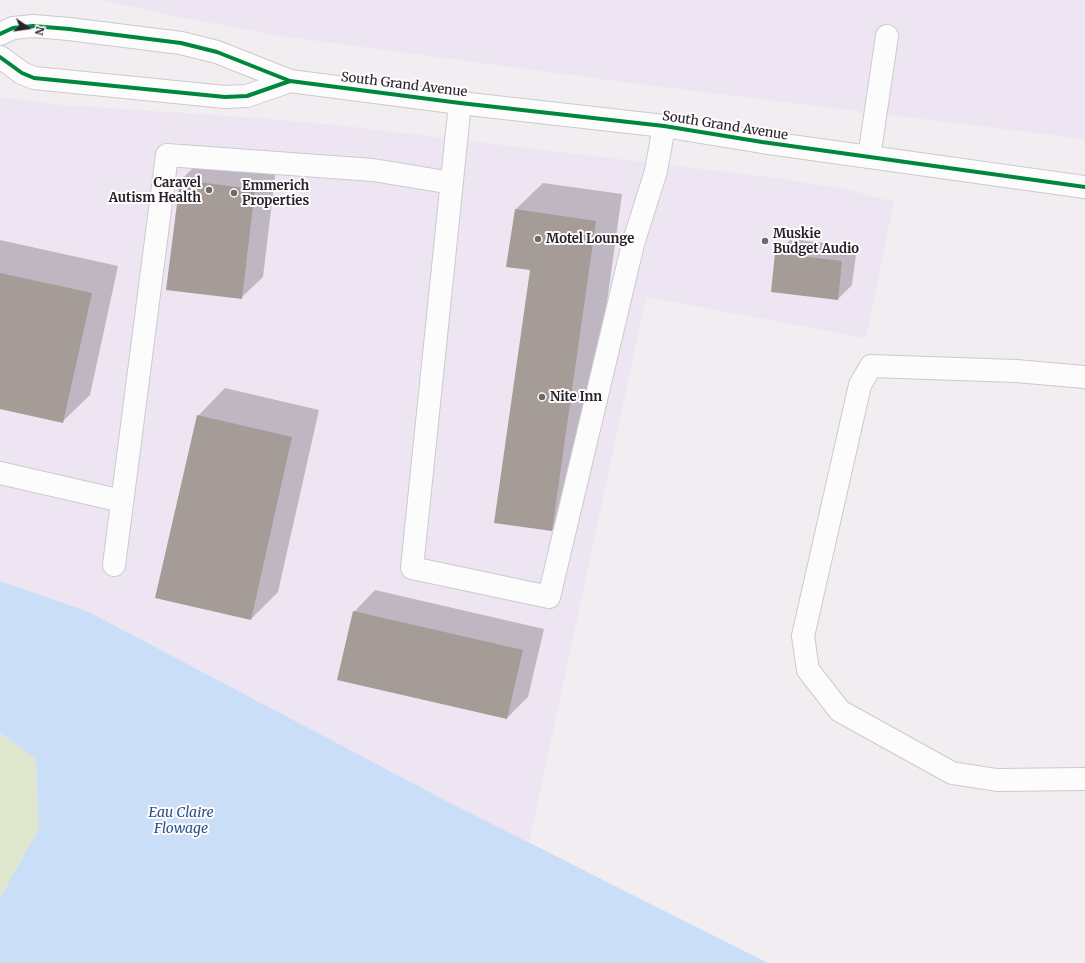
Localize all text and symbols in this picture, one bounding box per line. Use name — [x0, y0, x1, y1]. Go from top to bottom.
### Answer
north arrow — [8, 8, 48, 48]
text: N — [32, 25, 47, 37]
street label: South Grand Avenue — [340, 70, 468, 100]
street label: South Grand Avenue — [661, 108, 789, 144]
place label: Caravel Autism Health — [109, 175, 201, 206]
place label: Emmerich Properties — [242, 178, 309, 209]
marker: Caravel Autism Health — [204, 185, 214, 195]
marker: Emmerich Properties — [229, 188, 239, 198]
place label: Muskie Budget Audio — [773, 226, 859, 257]
place label: Motel Lounge — [546, 231, 634, 247]
marker: Motel Lounge — [533, 234, 543, 244]
marker: Muskie Budget Audio — [760, 236, 770, 246]
place label: Nite Inn — [550, 389, 602, 405]
marker: Nite Inn — [537, 392, 547, 402]
water label: Eau Claire Flowage — [148, 805, 214, 838]

